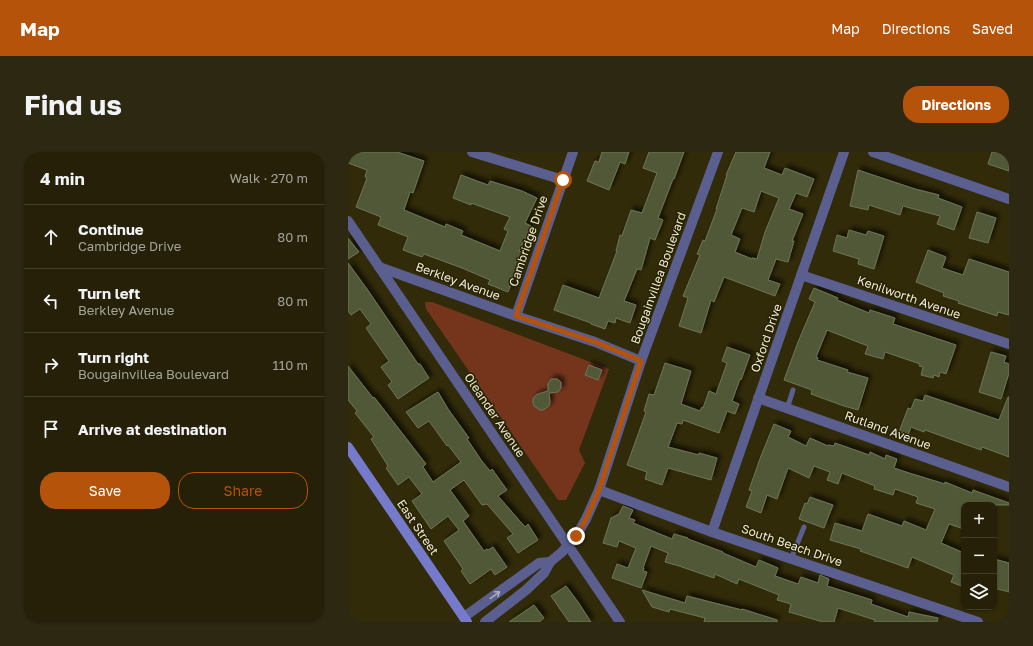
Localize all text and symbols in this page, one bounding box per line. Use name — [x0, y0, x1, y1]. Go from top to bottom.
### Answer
text: Map — [20, 17, 60, 40]
text: Map — [831, 20, 860, 37]
text: Directions — [882, 20, 950, 37]
text: Saved — [972, 20, 1013, 37]
button: Directions — [903, 86, 1009, 123]
text: Find us — [24, 88, 122, 121]
text: 4 min — [40, 168, 85, 189]
text: Walk · 270 m — [230, 170, 308, 186]
route start — [554, 171, 572, 189]
street label: Cambridge Drive — [505, 193, 551, 288]
street label: Bougainvillea Boulevard — [627, 210, 689, 346]
text: Continue — [78, 220, 144, 238]
icon: ahead — [40, 226, 62, 248]
text: 80 m — [277, 229, 308, 245]
text: Cambridge Drive — [78, 238, 181, 254]
street label: Berkley Avenue — [414, 259, 502, 303]
street label: Kenilworth Avenue — [855, 272, 963, 322]
text: Turn left — [78, 284, 140, 302]
icon: left — [40, 290, 62, 312]
text: 80 m — [277, 293, 308, 309]
text: Berkley Avenue — [78, 302, 174, 318]
street label: Oxford Drive — [747, 302, 785, 374]
text: Turn right — [78, 348, 149, 366]
icon: right — [40, 354, 62, 376]
text: 110 m — [273, 357, 308, 373]
text: Bougainvillea Boulevard — [78, 366, 229, 382]
street label: Oleander Avenue — [461, 370, 529, 460]
street label: Rutland Avenue — [843, 407, 933, 453]
icon: arrive — [40, 418, 62, 440]
text: Arrive at destination — [78, 420, 227, 438]
button: Save — [40, 472, 170, 509]
button: Share — [178, 472, 308, 509]
street label: East Street — [394, 496, 442, 558]
map controls — [961, 502, 997, 610]
button: + — [961, 502, 997, 538]
street label: South Beach Drive — [740, 521, 844, 569]
route end — [567, 527, 585, 545]
button: − — [961, 538, 997, 574]
button: layers — [961, 574, 997, 610]
one-way arrow — [490, 590, 501, 599]

